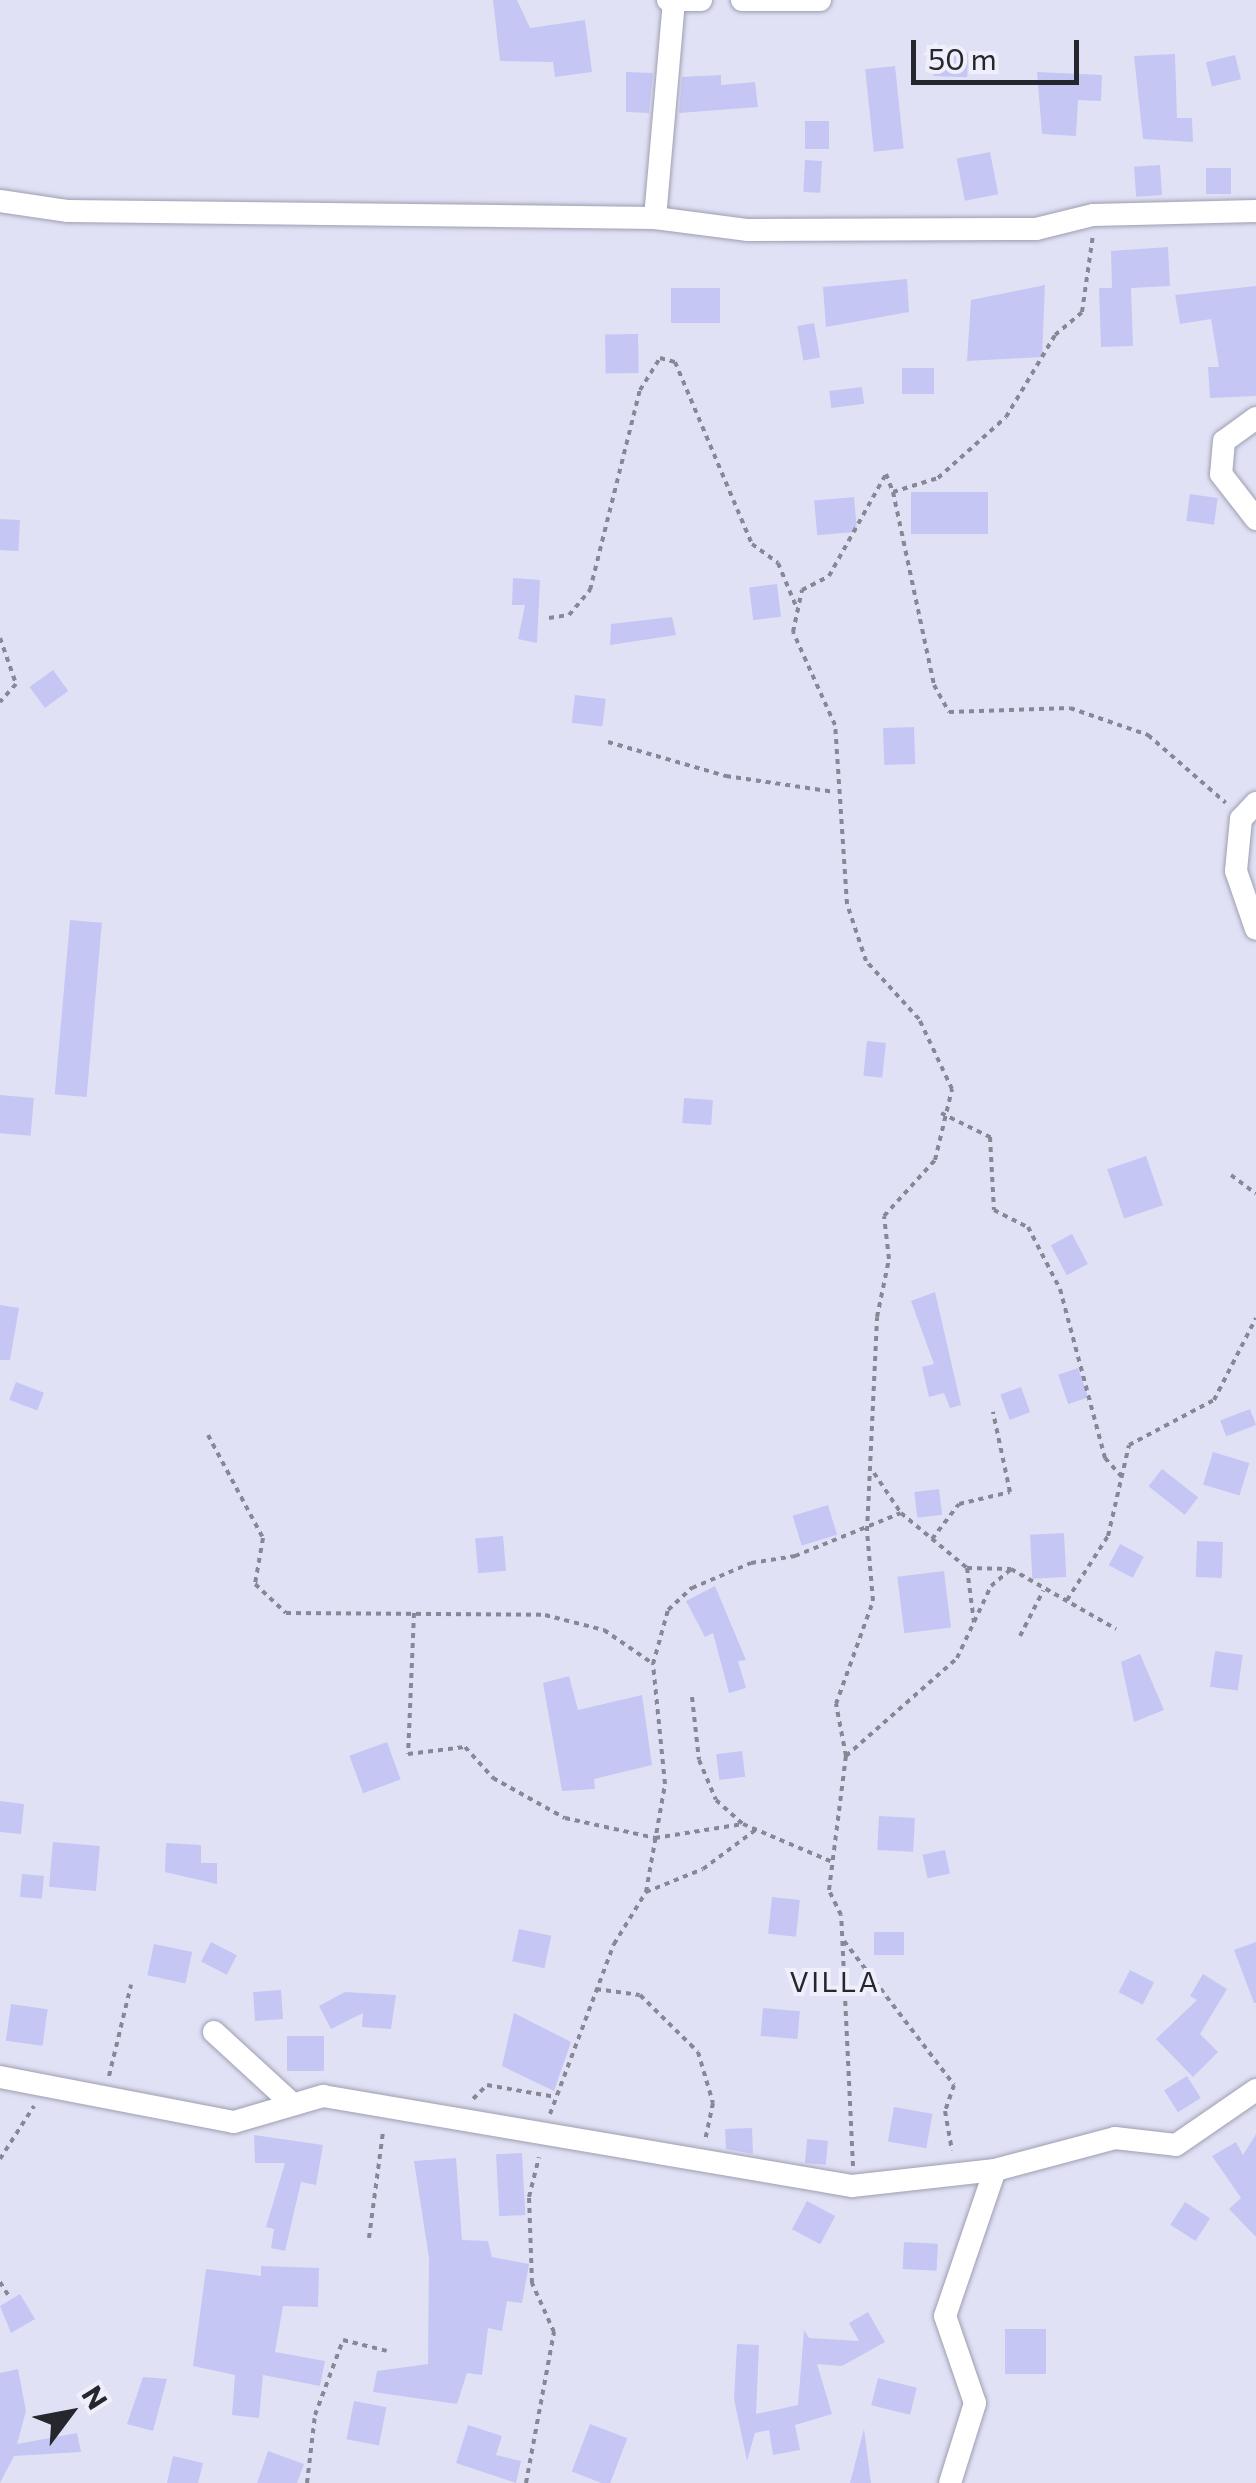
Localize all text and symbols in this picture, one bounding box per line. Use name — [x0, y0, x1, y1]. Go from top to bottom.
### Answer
scale bar — [916, 20, 1084, 82]
text: 50 m — [928, 39, 997, 76]
district label: VILLA — [790, 1964, 880, 1998]
north arrow — [20, 2363, 120, 2463]
text: N — [75, 2379, 115, 2415]

